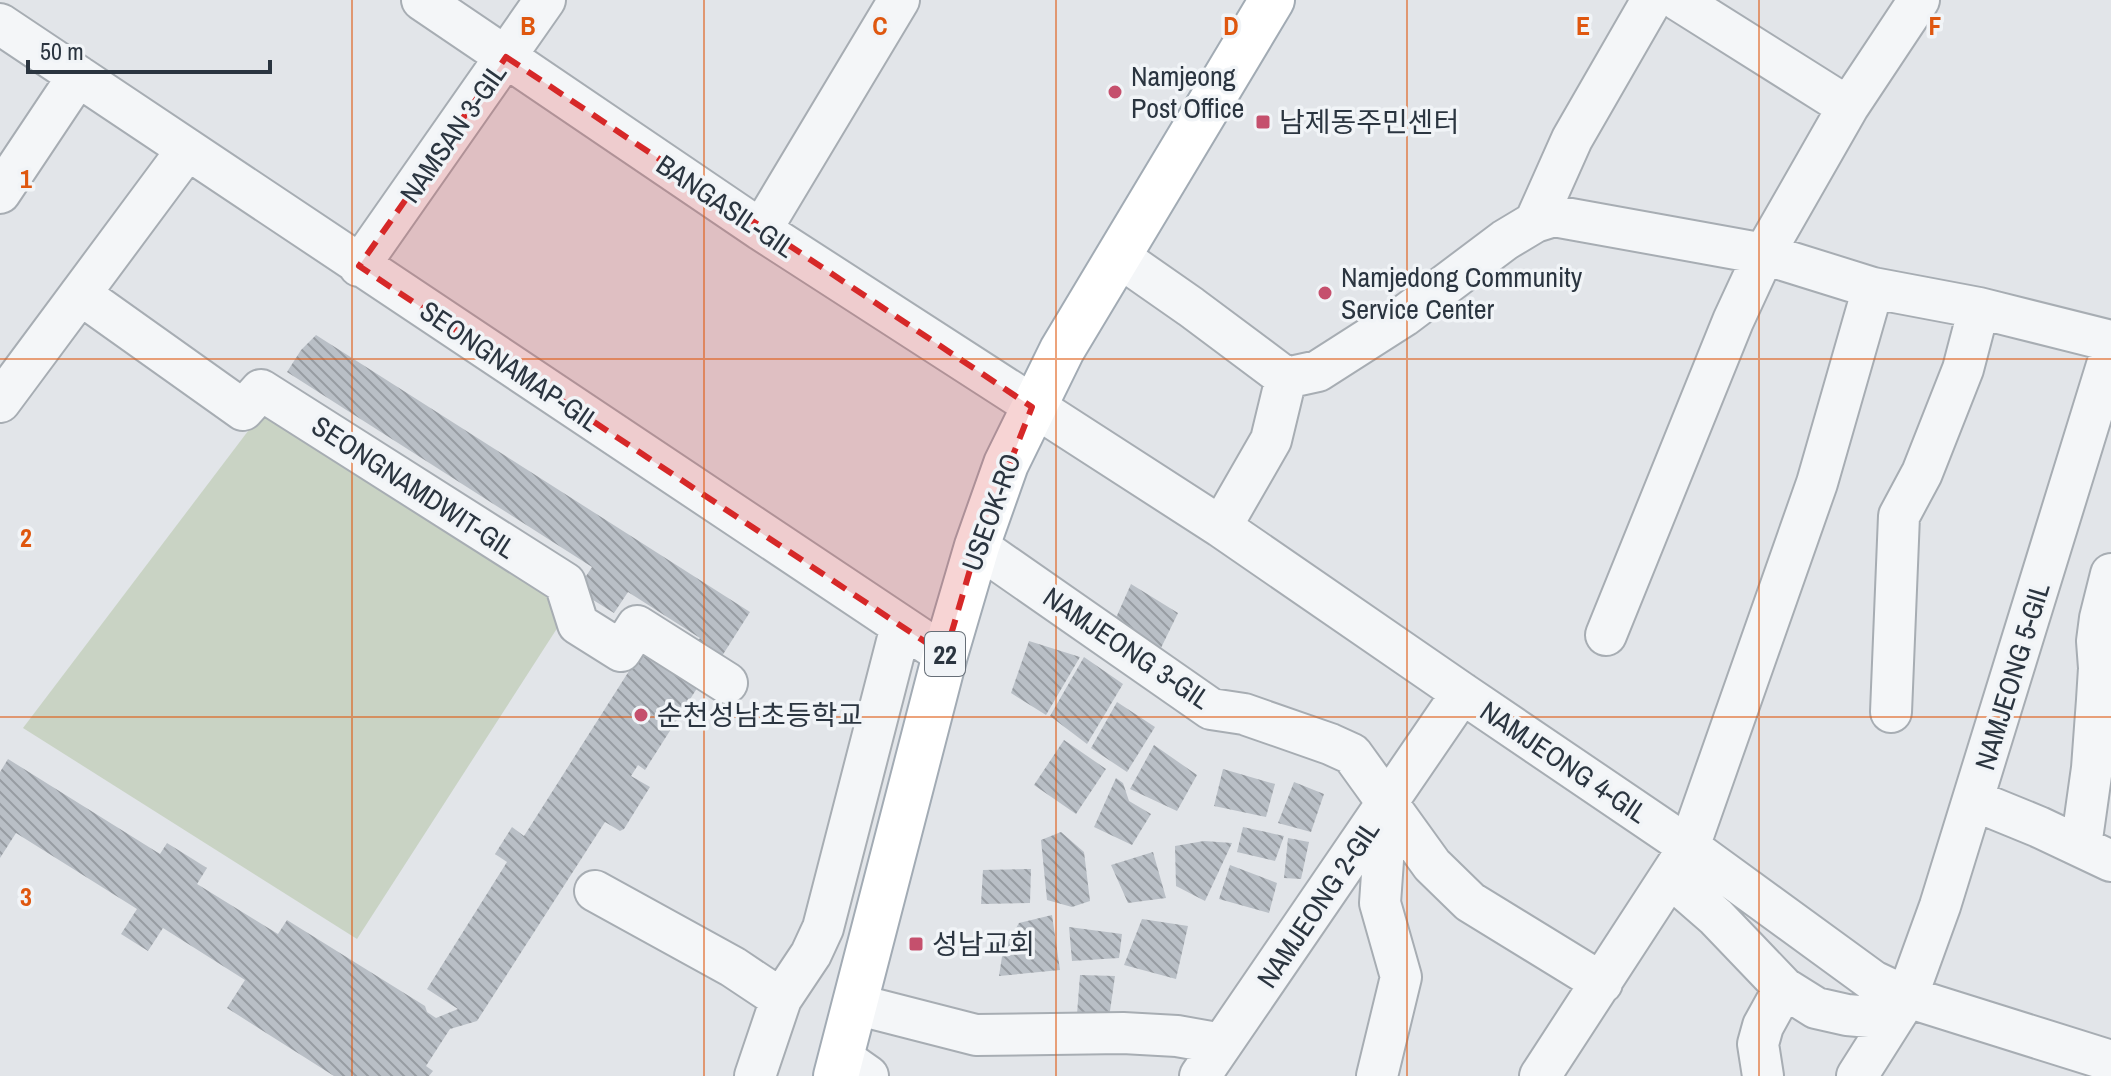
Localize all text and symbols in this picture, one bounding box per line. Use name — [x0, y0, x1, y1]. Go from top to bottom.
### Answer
text: B — [520, 8, 536, 43]
text: C — [872, 8, 888, 43]
text: D — [1223, 8, 1239, 43]
text: E — [1576, 8, 1590, 43]
text: F — [1928, 8, 1942, 43]
scale bar — [28, 24, 270, 74]
text: 50 m — [40, 35, 84, 67]
street label: NAMSAN 3-GIL — [391, 56, 515, 210]
place label: Namjeong Post Office — [1131, 57, 1244, 127]
marker: Namjeong Post Office — [1106, 83, 1124, 101]
place label: 남제동주민센터 — [1279, 103, 1459, 141]
marker: 남제동주민센터 — [1254, 113, 1272, 131]
street label: BANGASIL-GIL — [649, 146, 803, 266]
text: 1 — [20, 161, 32, 196]
place label: Namjedong Community Service Center — [1341, 258, 1583, 328]
marker: Namjedong Community Service Center — [1316, 284, 1334, 302]
street label: SEONGNAMAP-GIL — [413, 292, 608, 440]
street label: SEONGNAMDWIT-GIL — [305, 407, 524, 567]
street label: USEOK-RO — [952, 448, 1030, 576]
text: 2 — [20, 520, 32, 555]
street label: NAMJEONG 5-GIL — [1965, 577, 2059, 774]
street label: NAMJEONG 3-GIL — [1036, 578, 1218, 718]
road number: 22 — [925, 632, 965, 676]
street label: NAMJEONG 4-GIL — [1473, 692, 1655, 832]
place label: 순천성남초등학교 — [657, 696, 863, 734]
marker: 순천성남초등학교 — [632, 706, 650, 724]
street label: NAMJEONG 2-GIL — [1248, 813, 1388, 995]
text: 3 — [20, 879, 32, 914]
place label: 성남교회 — [932, 925, 1035, 963]
marker: 성남교회 — [907, 935, 925, 953]

